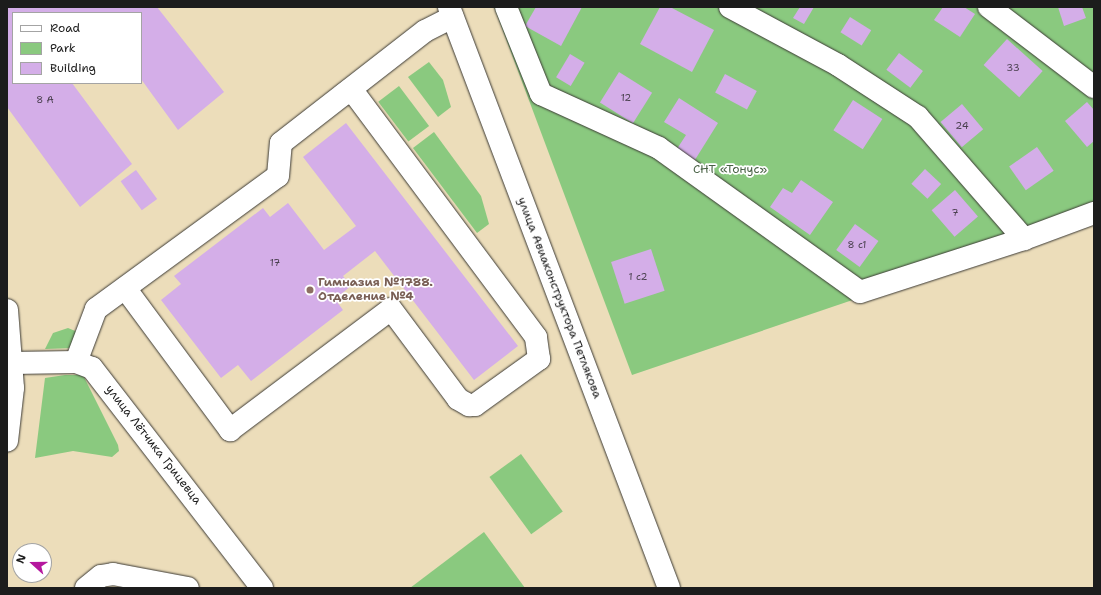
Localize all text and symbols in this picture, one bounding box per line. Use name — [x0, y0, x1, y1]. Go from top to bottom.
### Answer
legend — [12, 12, 142, 84]
text: Road — [50, 20, 80, 36]
text: Park — [50, 40, 76, 56]
text: Building — [50, 60, 96, 76]
house number: 33 — [1006, 62, 1020, 74]
house number: 12 — [621, 92, 631, 104]
house number: 8 А — [36, 94, 54, 106]
house number: 24 — [955, 120, 969, 132]
park label: СНТ «Тонус» — [693, 163, 767, 177]
street label: улица Авиаконструктора Петлякова — [514, 195, 604, 401]
house number: 7 — [952, 207, 958, 219]
house number: 8 с1 — [848, 239, 866, 251]
house number: 17 — [270, 257, 280, 269]
house number: 1 с2 — [628, 271, 648, 283]
place label: Гимназия №1788. Отделение №4 — [318, 276, 433, 304]
marker: Гимназия №1788. Отделение №4 — [305, 285, 315, 295]
street label: улица Лётчика Грицевца — [102, 382, 204, 508]
north arrow — [12, 543, 52, 583]
text: N — [13, 552, 30, 566]

